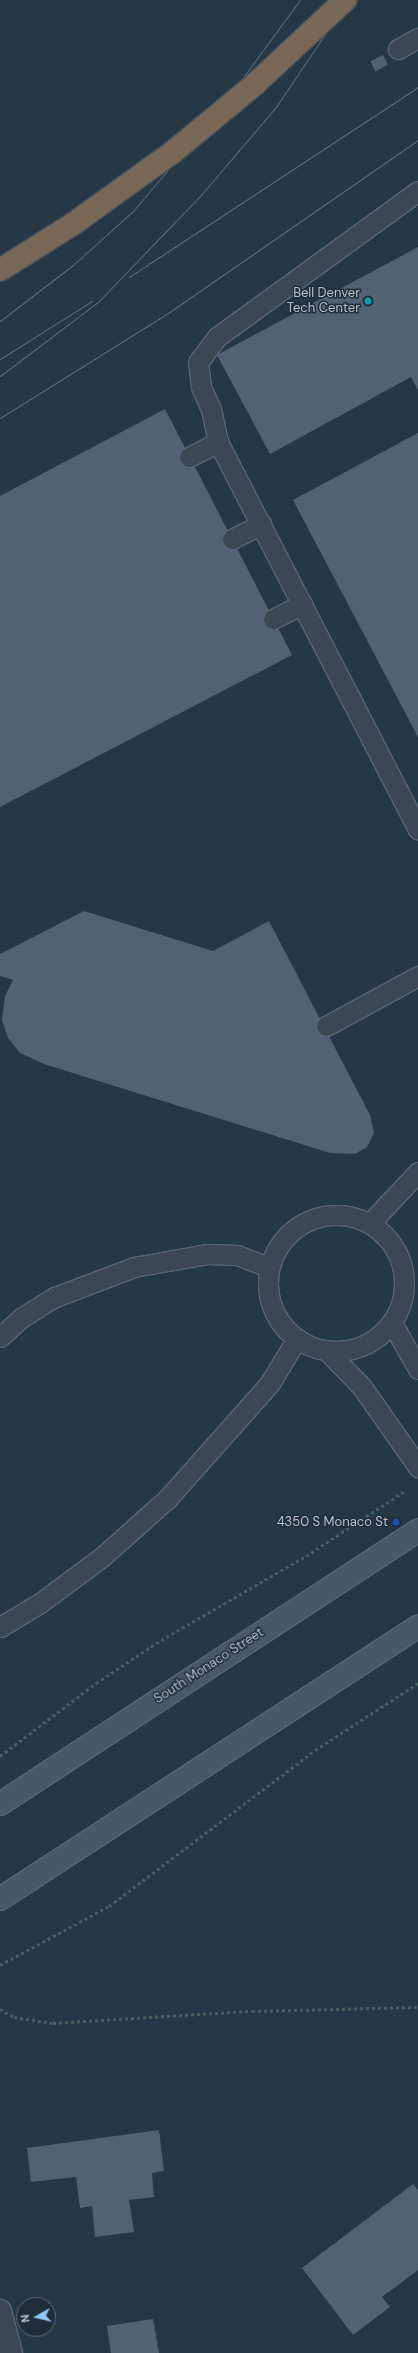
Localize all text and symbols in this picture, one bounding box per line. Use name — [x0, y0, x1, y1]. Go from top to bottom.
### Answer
place label: Bell Denver Tech Center — [287, 286, 360, 317]
marker: Bell Denver Tech Center — [363, 296, 373, 306]
place label: 4350 S Monaco St — [277, 1514, 388, 1530]
marker: 4350 S Monaco St — [391, 1517, 401, 1527]
street label: South Monaco Street — [151, 1625, 267, 1707]
north arrow — [16, 2297, 56, 2337]
text: N — [18, 2314, 33, 2323]

